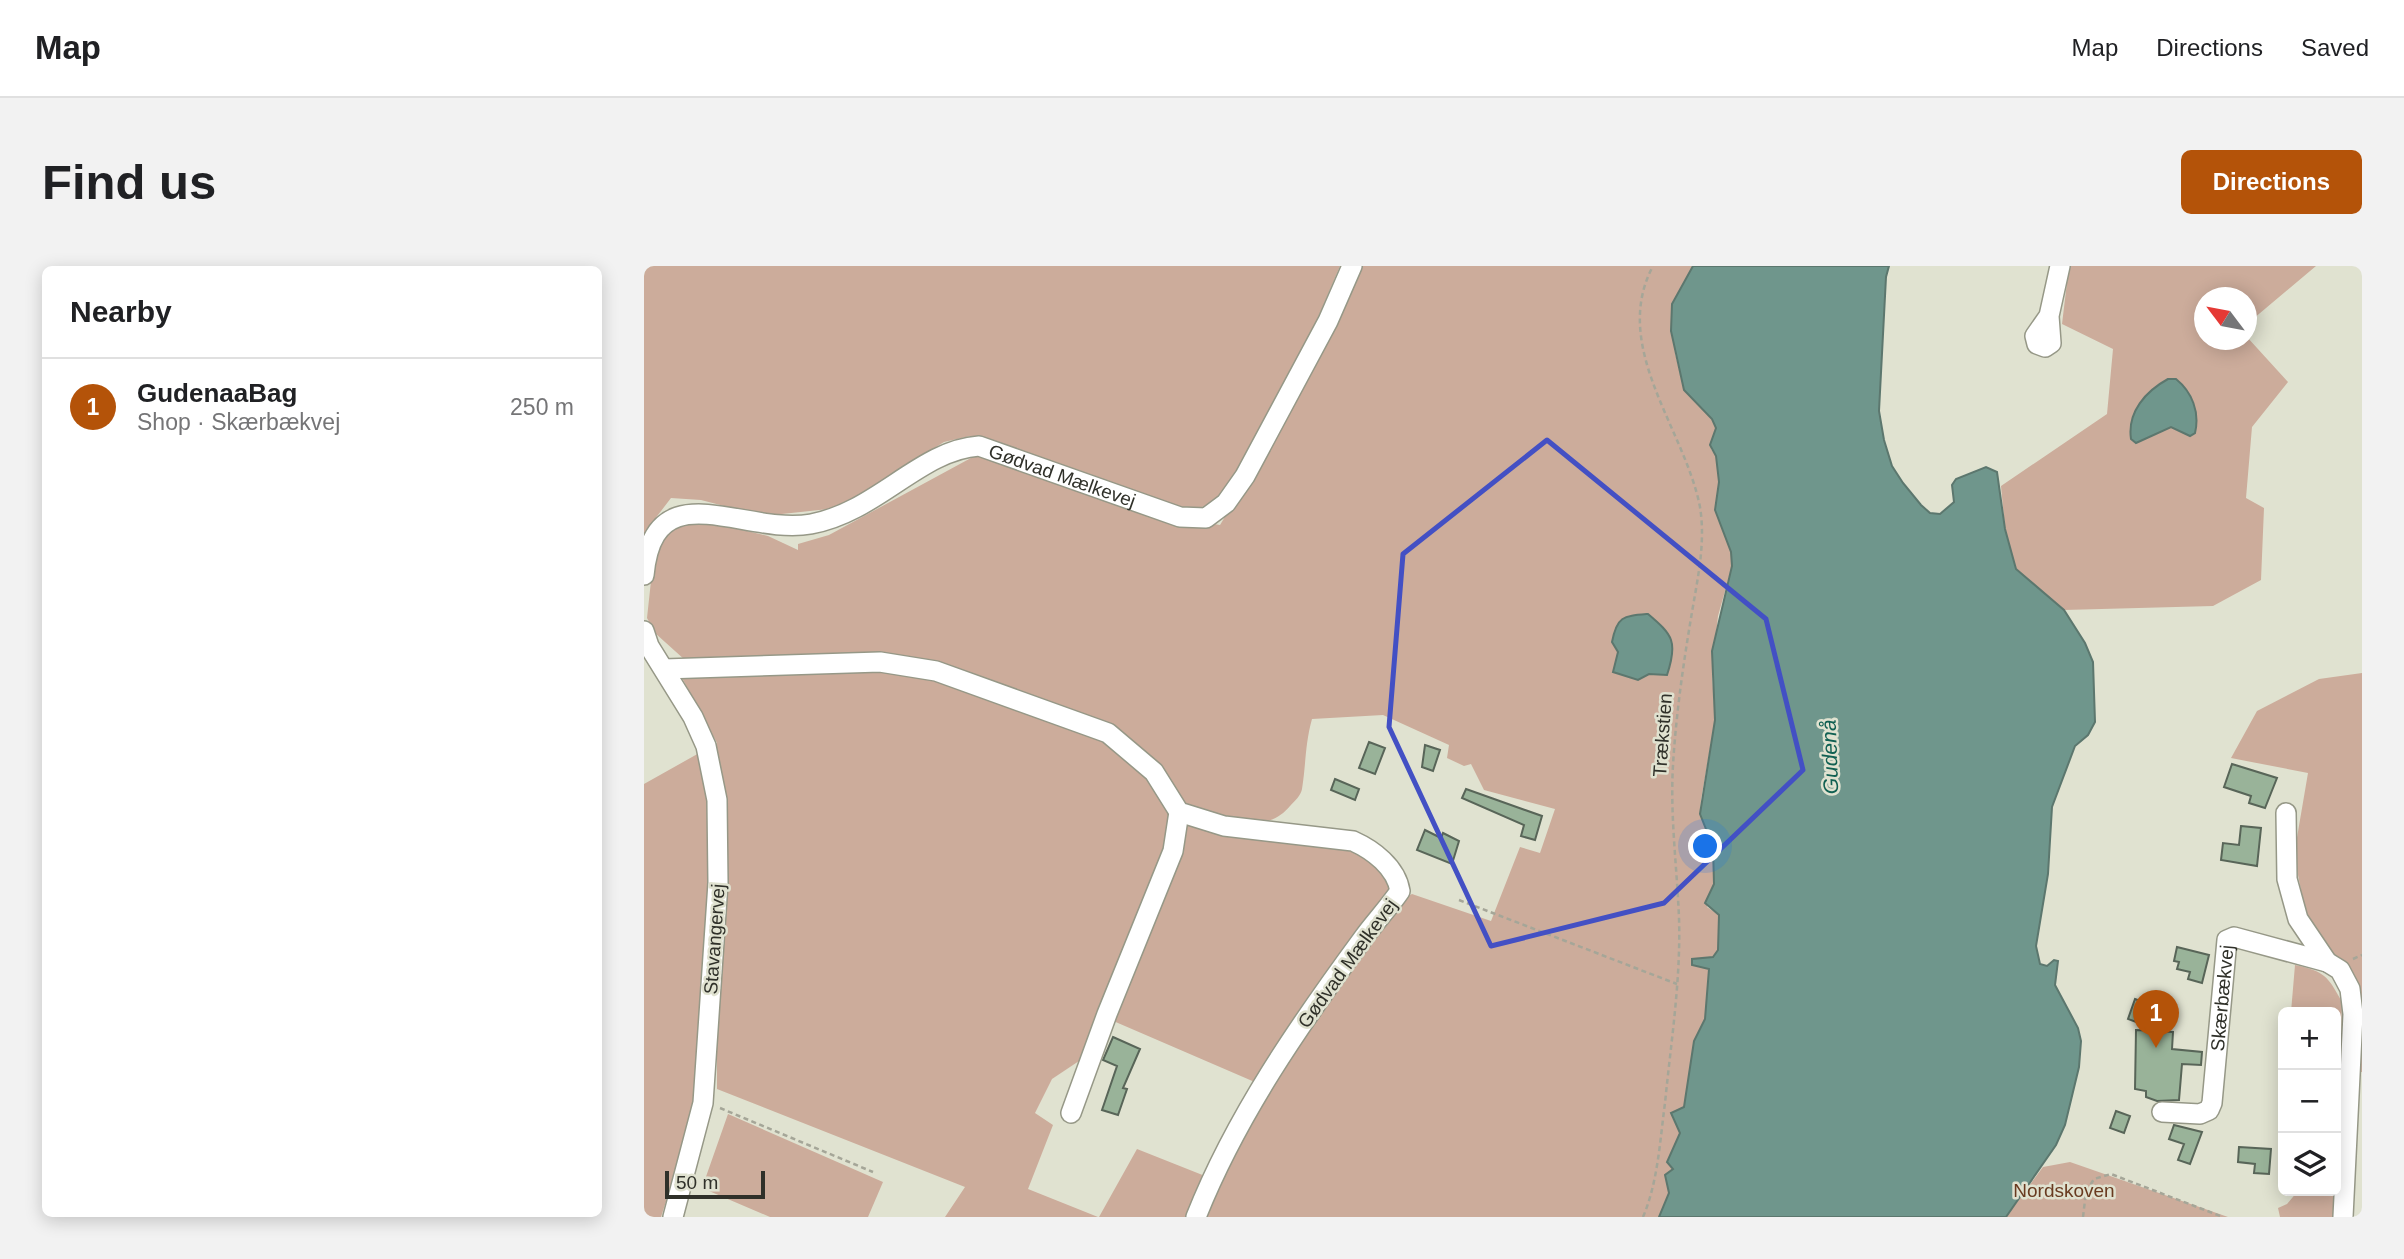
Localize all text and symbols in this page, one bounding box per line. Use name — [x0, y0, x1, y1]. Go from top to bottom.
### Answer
text: Map — [35, 29, 101, 66]
text: Map — [2072, 34, 2118, 61]
text: Directions — [2156, 34, 2263, 61]
text: Saved — [2301, 34, 2369, 61]
button: Directions — [2181, 150, 2362, 214]
text: Find us — [42, 155, 216, 209]
north arrow — [2194, 287, 2257, 350]
text: Nearby — [70, 295, 172, 328]
text: GudenaaBag — [137, 378, 297, 408]
text: 1 — [87, 394, 99, 420]
text: 250 m — [510, 394, 574, 420]
text: Shop · Skærbækvej — [137, 409, 340, 435]
street label: Gødvad Mælkevej — [986, 440, 1138, 511]
street label: Trækstien — [1649, 693, 1676, 778]
water label: Gudenå — [1817, 719, 1842, 795]
your location — [1688, 829, 1722, 863]
street label: Stavangervej — [700, 883, 729, 995]
street label: Gødvad Mælkevej — [1294, 895, 1401, 1032]
street label: Skærbækvej — [2207, 944, 2238, 1052]
pin: 1 — [2133, 990, 2179, 1048]
map controls — [2278, 1007, 2341, 1196]
button: + — [2278, 1007, 2341, 1070]
button: − — [2278, 1070, 2341, 1133]
button: layers — [2278, 1133, 2341, 1196]
scale bar — [665, 1168, 765, 1200]
text: 50 m — [676, 1172, 718, 1193]
park label: Nordskoven — [2013, 1180, 2115, 1201]

